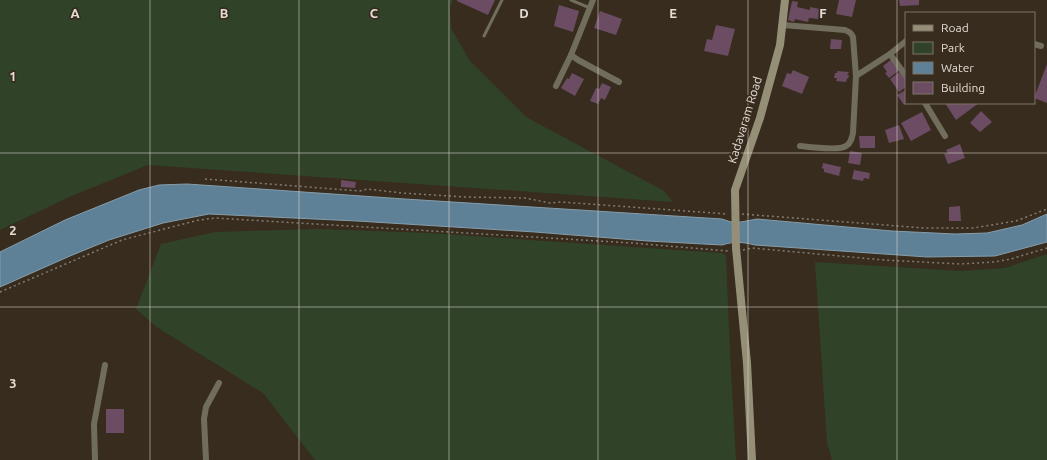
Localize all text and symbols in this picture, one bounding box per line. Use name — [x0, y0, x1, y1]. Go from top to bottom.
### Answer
text: A — [70, 6, 80, 20]
text: B — [220, 6, 229, 20]
text: C — [370, 6, 379, 20]
text: D — [519, 6, 529, 20]
text: E — [669, 6, 677, 20]
text: F — [819, 6, 827, 20]
legend — [905, 12, 1035, 104]
text: Road — [941, 21, 969, 34]
text: Park — [941, 41, 965, 54]
text: Water — [941, 61, 974, 74]
text: 1 — [9, 69, 17, 83]
street label: Kadavaram Road — [725, 75, 764, 165]
text: Building — [941, 81, 985, 94]
text: 2 — [9, 223, 17, 237]
text: 3 — [9, 376, 17, 390]

